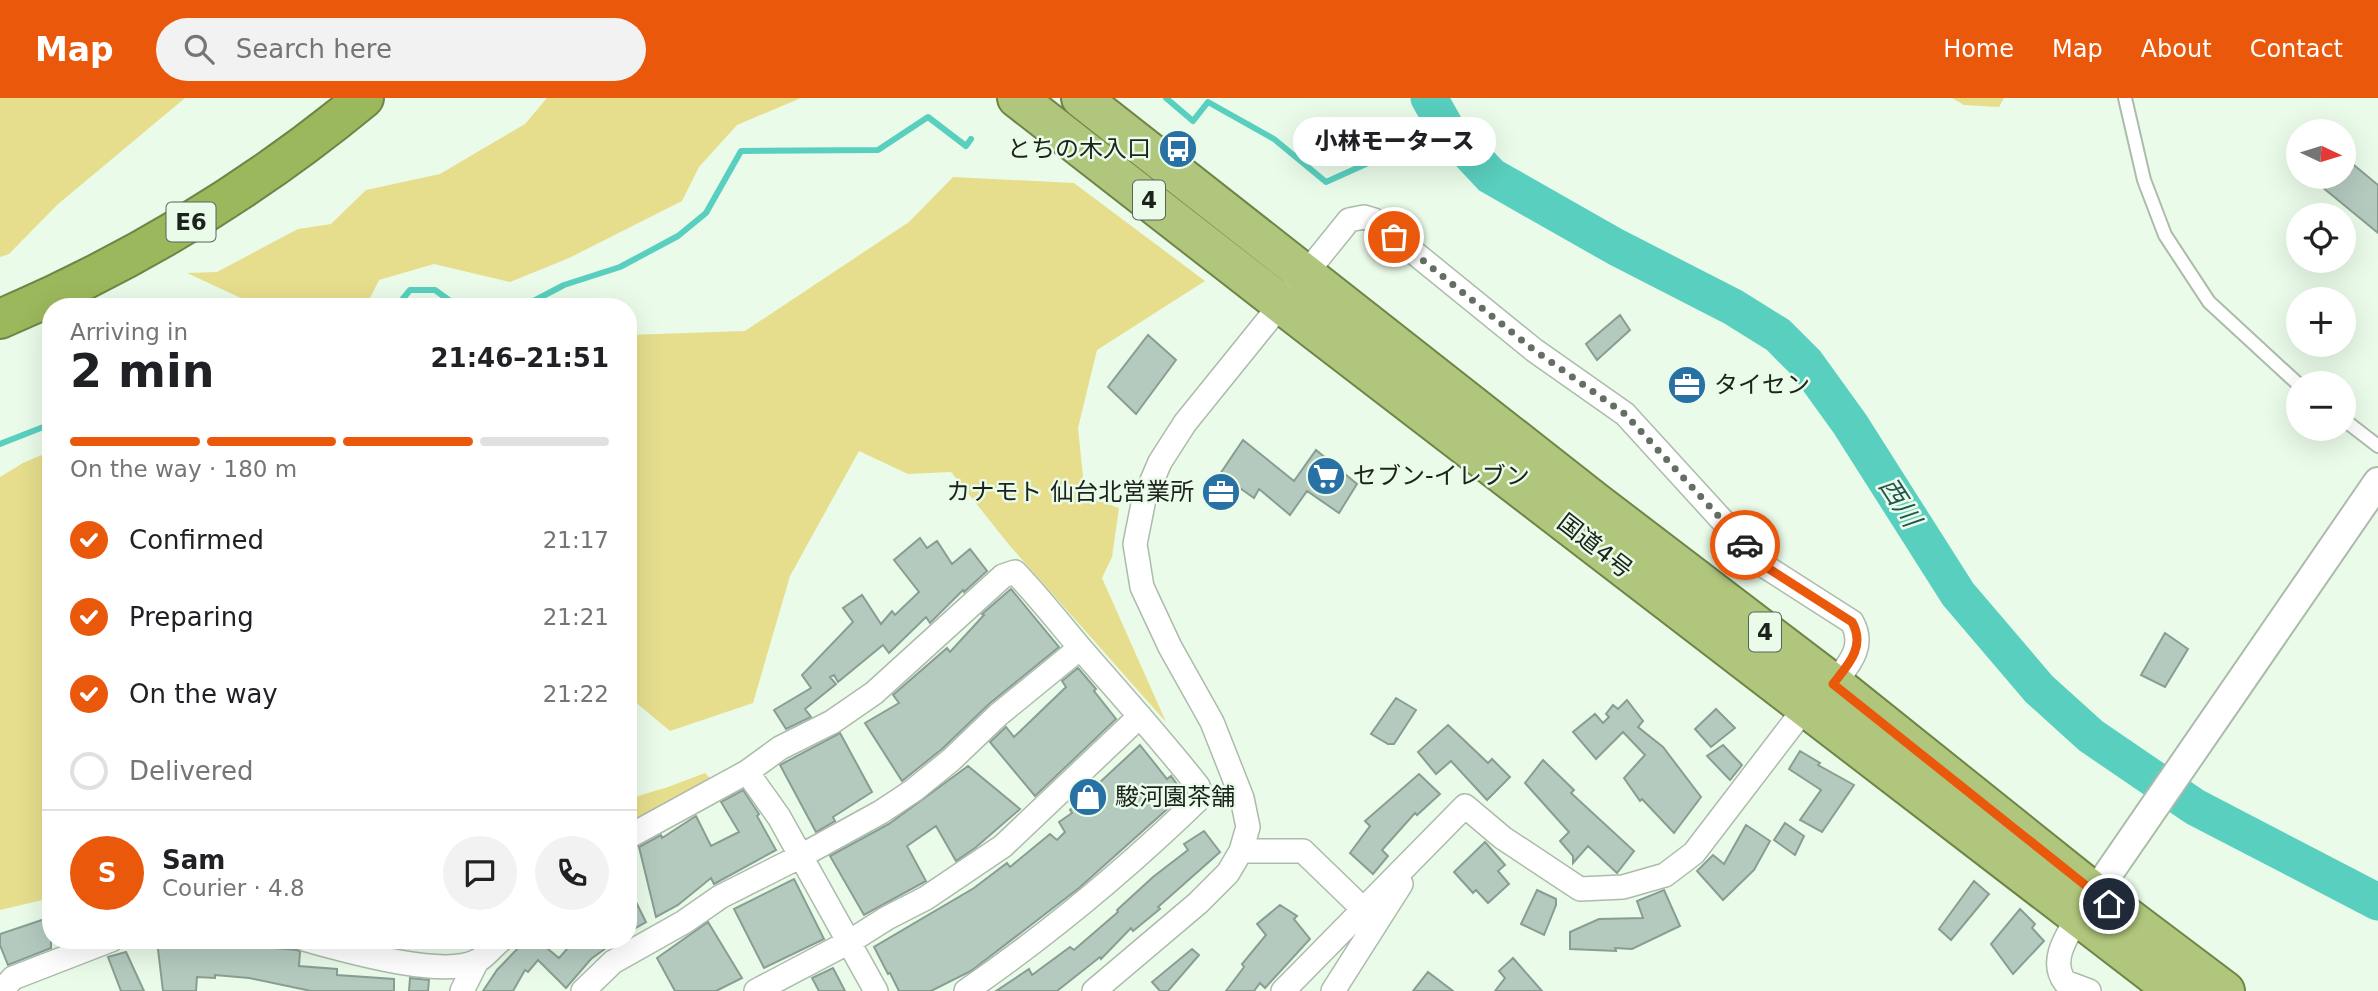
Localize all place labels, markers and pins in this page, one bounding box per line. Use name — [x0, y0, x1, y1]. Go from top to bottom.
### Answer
callout: 小林モータース — [1292, 118, 1496, 167]
bus stop icon: とちの木入口 — [1157, 128, 1199, 170]
place label: とちの木入口 — [1007, 135, 1151, 163]
pin — [1364, 207, 1424, 267]
office icon: タイセン — [1666, 364, 1708, 406]
place label: タイセン — [1714, 371, 1810, 399]
supermarket icon: セブン-イレブン — [1305, 455, 1347, 497]
place label: セブン-イレブン — [1353, 462, 1530, 490]
office icon: カナモト 仙台北営業所 — [1200, 471, 1242, 513]
place label: カナモト 仙台北営業所 — [946, 478, 1194, 506]
shop icon: 駿河園茶舗 — [1067, 776, 1109, 818]
place label: 駿河園茶舗 — [1115, 783, 1235, 811]
pin — [2079, 874, 2139, 934]

